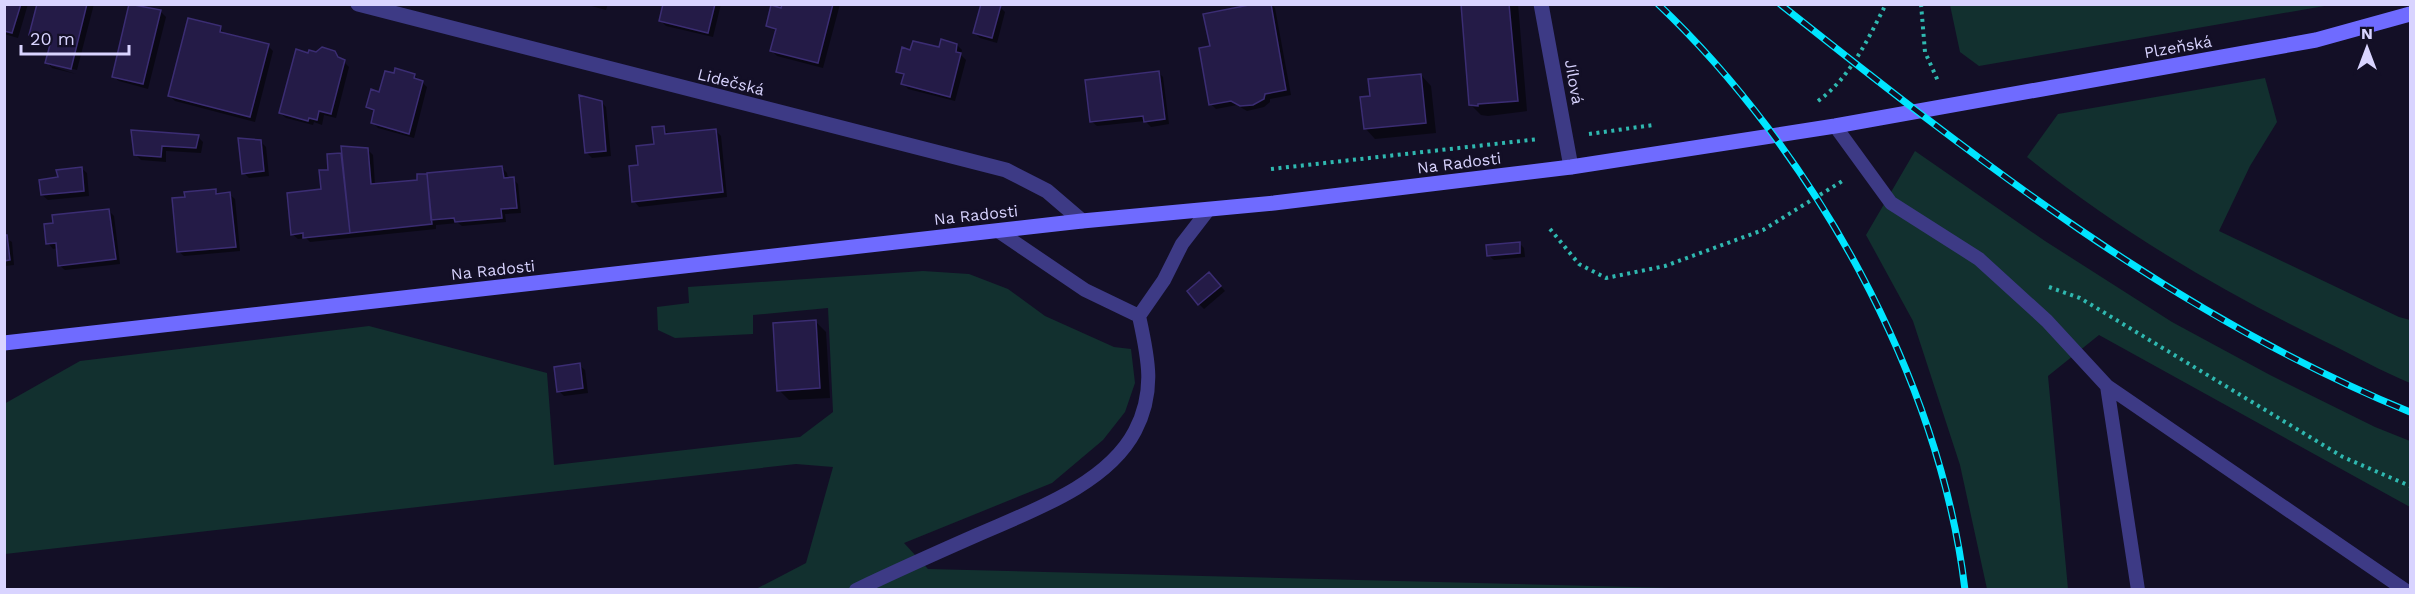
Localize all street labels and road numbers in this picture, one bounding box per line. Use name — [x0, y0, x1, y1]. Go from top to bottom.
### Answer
street label: Plzeňská — [2143, 32, 2213, 62]
street label: Jílová — [1561, 58, 1587, 106]
street label: Lidečská — [695, 65, 767, 99]
street label: Na Radosti — [1416, 148, 1502, 178]
street label: Na Radosti — [933, 201, 1019, 229]
street label: Na Radosti — [450, 256, 536, 284]

